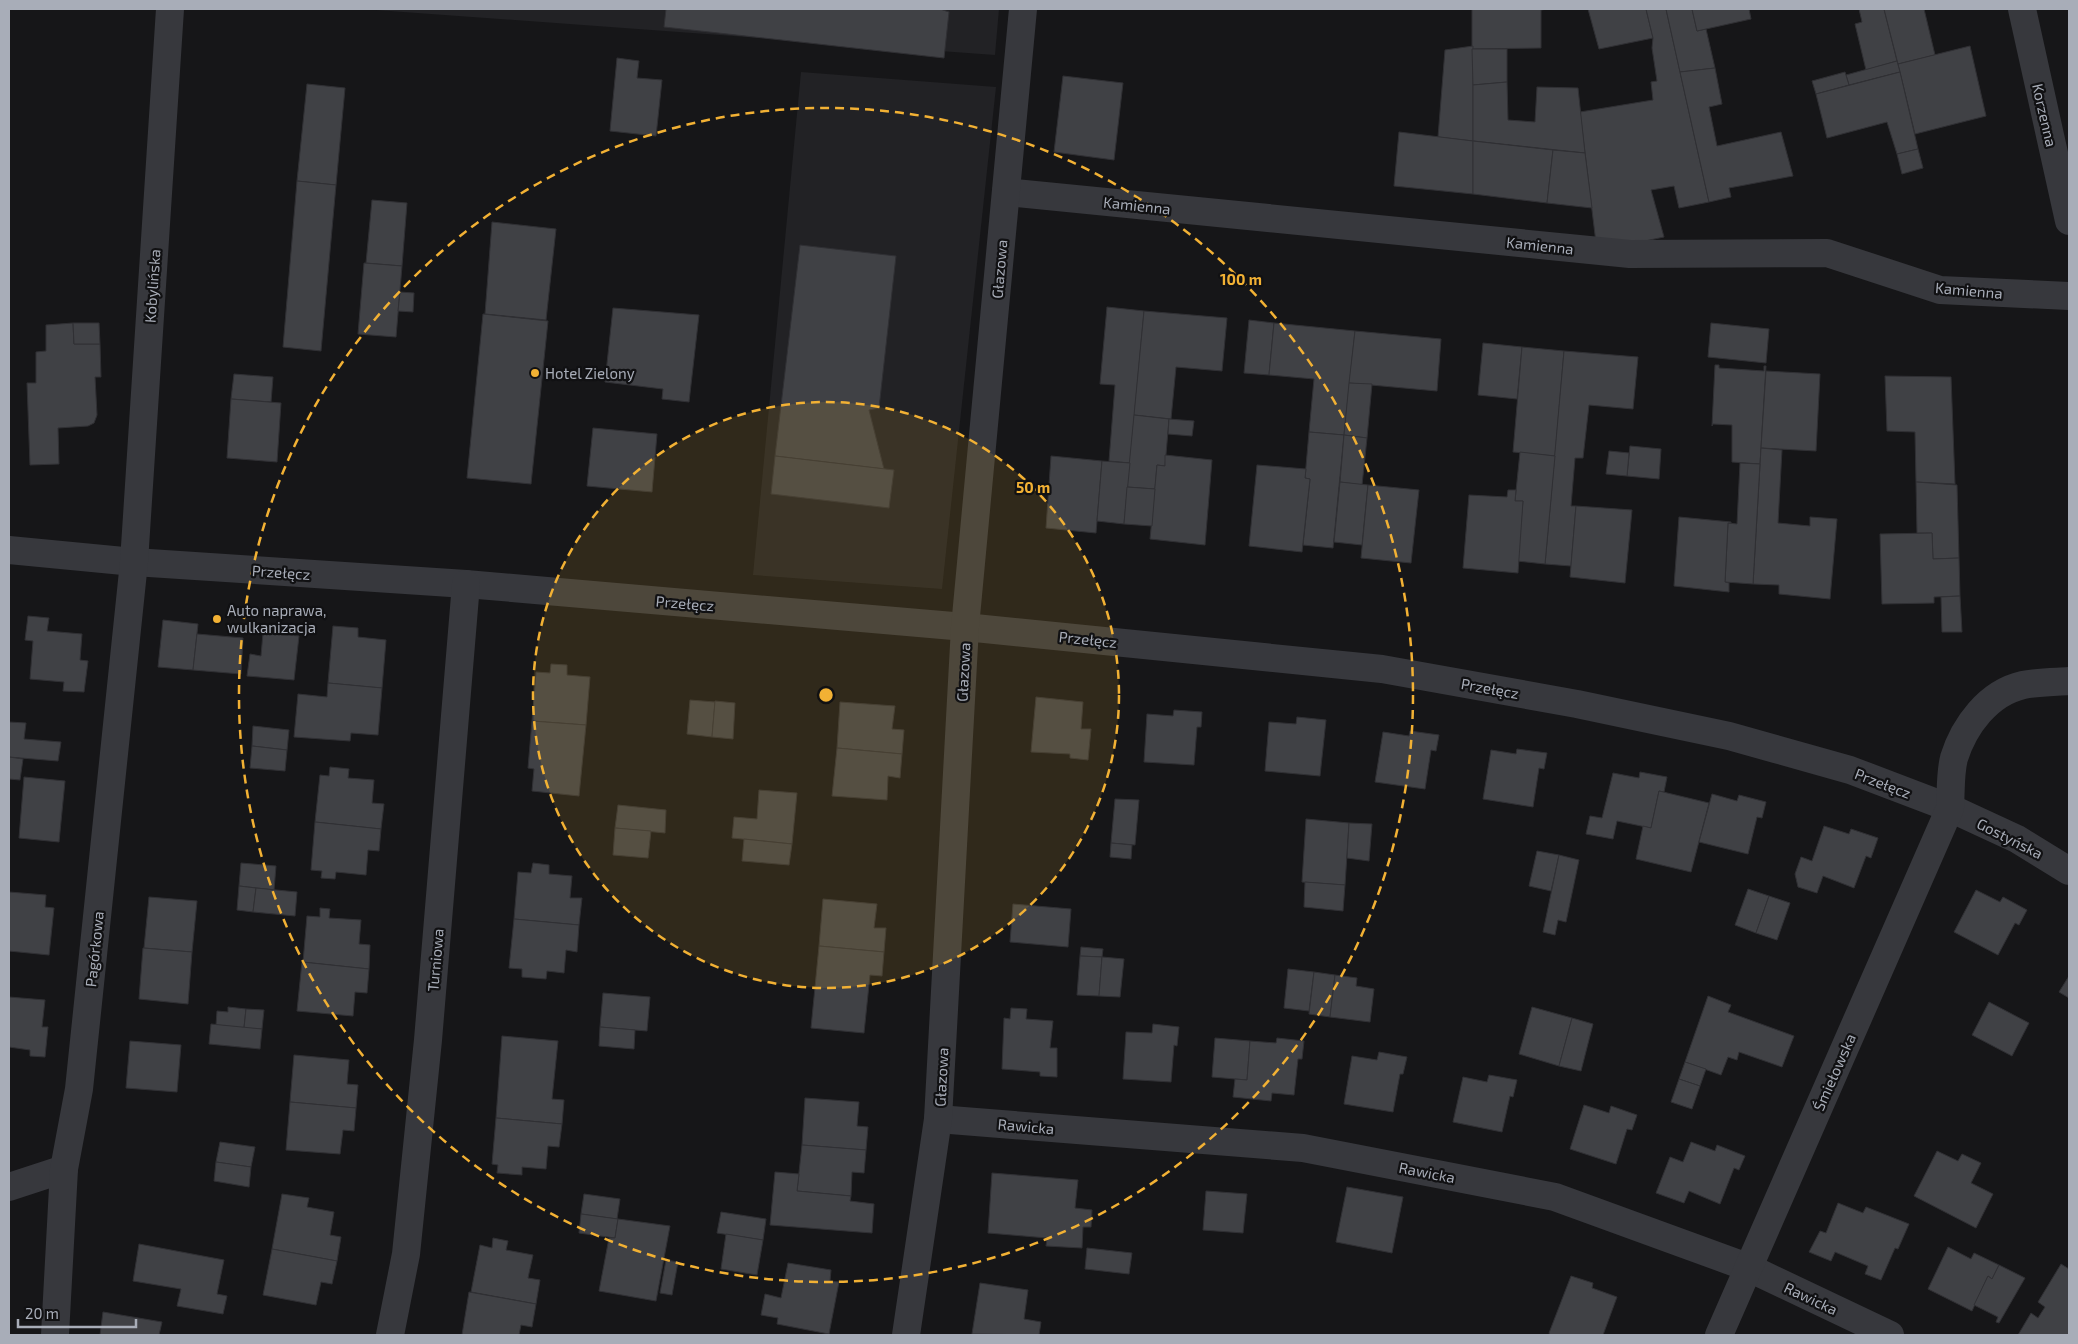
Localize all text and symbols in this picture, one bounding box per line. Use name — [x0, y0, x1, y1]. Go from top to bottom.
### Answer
street label: Korzenna — [2029, 82, 2061, 148]
street label: Kamienna — [1102, 193, 1172, 217]
street label: Kamienna — [1505, 233, 1575, 257]
street label: Głazowa — [987, 239, 1011, 299]
street label: Kobylińska — [140, 248, 164, 324]
text: 100 m — [1220, 270, 1262, 288]
street label: Kamienna — [1935, 278, 2003, 302]
place label: Hotel Zielony — [545, 364, 635, 382]
marker: Hotel Zielony — [529, 367, 541, 379]
text: 50 m — [1016, 478, 1050, 496]
street label: Przełęcz — [251, 561, 311, 583]
street label: Przełęcz — [655, 591, 715, 615]
place label: Auto naprawa, wulkanizacja — [227, 601, 326, 637]
marker: Auto naprawa, wulkanizacja — [211, 613, 223, 625]
street label: Przełęcz — [1058, 627, 1118, 651]
street label: Głazowa — [952, 642, 974, 702]
street label: Przełęcz — [1460, 674, 1520, 702]
centre of rings — [817, 686, 835, 704]
street label: Przełęcz — [1852, 764, 1914, 802]
street label: Gostyńska — [1974, 814, 2046, 862]
street label: Pagórkowa — [81, 910, 107, 988]
street label: Turniowa — [423, 928, 447, 992]
street label: Śmiełowska — [1809, 1031, 1859, 1113]
street label: Głazowa — [930, 1047, 952, 1107]
street label: Rawicka — [997, 1115, 1055, 1137]
street label: Rawicka — [1397, 1158, 1457, 1186]
street label: Rawicka — [1781, 1278, 1841, 1318]
scale bar — [18, 1296, 135, 1328]
text: 20 m — [25, 1304, 59, 1322]

